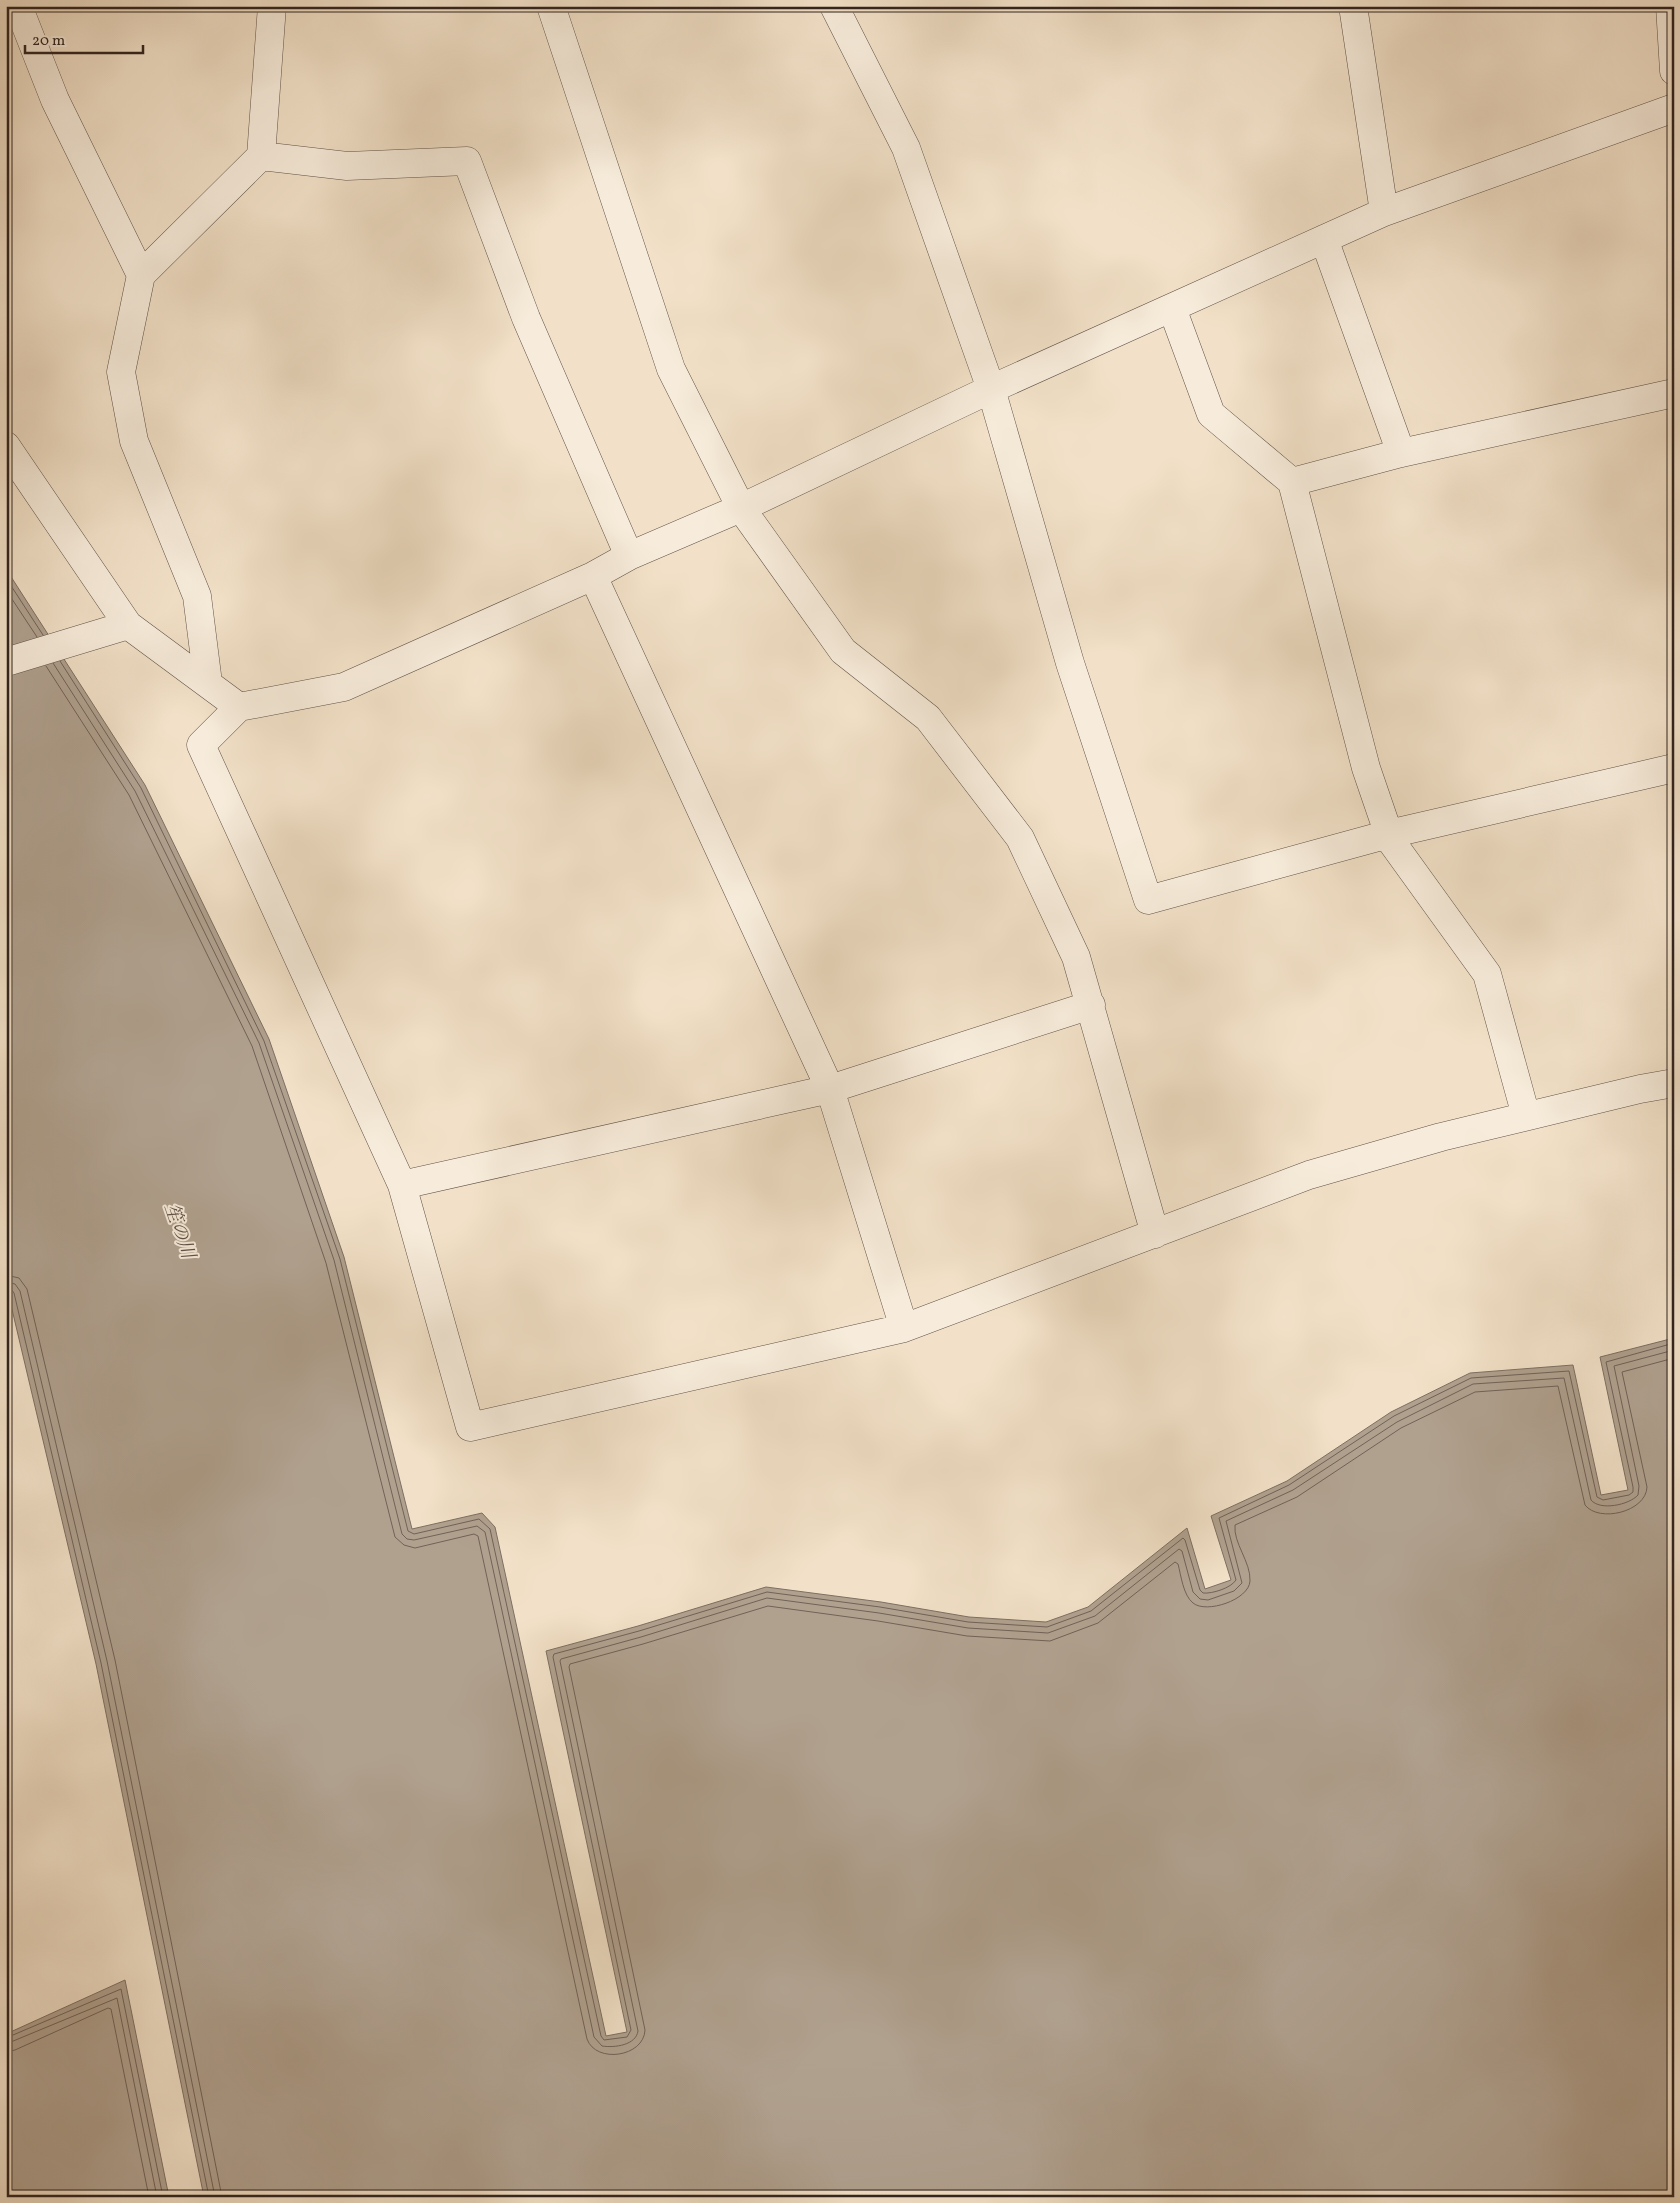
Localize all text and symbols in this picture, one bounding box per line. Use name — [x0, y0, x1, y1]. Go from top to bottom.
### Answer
scale bar — [25, 22, 142, 54]
text: 20 m — [32, 31, 65, 52]
water label: 笙の川 — [157, 1200, 201, 1264]

